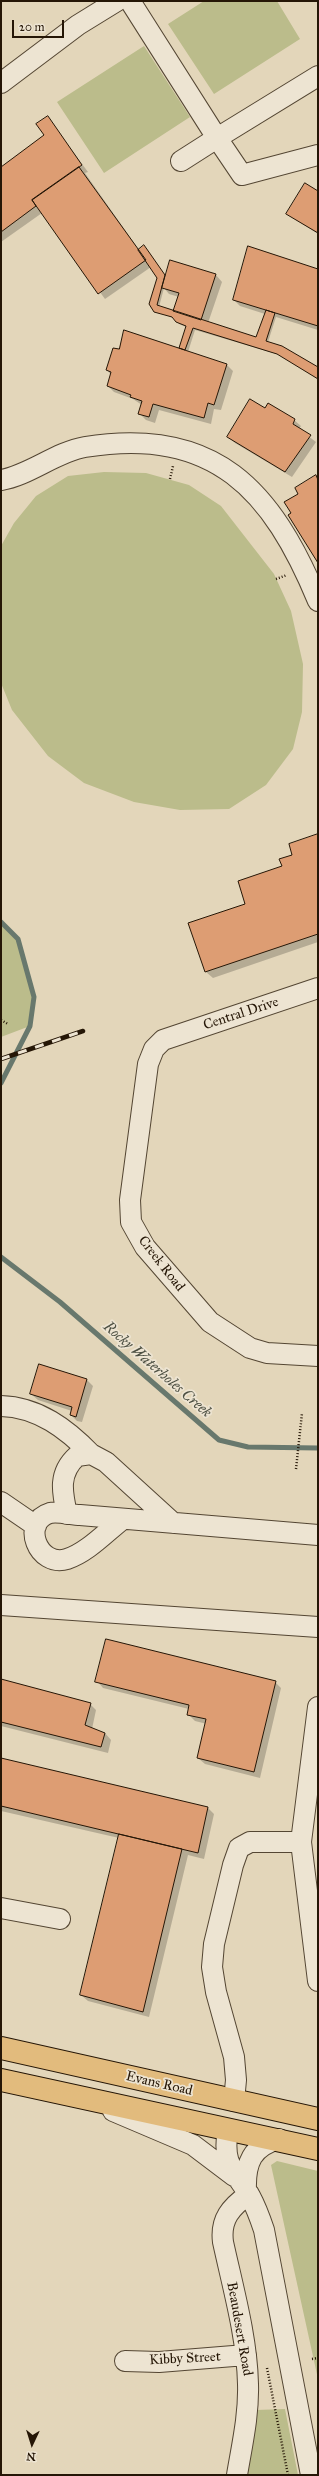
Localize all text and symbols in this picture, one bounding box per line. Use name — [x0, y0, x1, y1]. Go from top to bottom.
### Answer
scale bar — [14, 12, 66, 38]
text: 20 m — [19, 20, 45, 34]
street label: Central Drive — [201, 994, 281, 1034]
street label: Creek Road — [134, 1233, 188, 1295]
water label: Rocky Waterholes Creek — [99, 1318, 215, 1422]
street label: Evans Road — [124, 2068, 194, 2100]
street label: Beaudesert Road — [222, 2281, 256, 2377]
street label: Kibby Street — [149, 2349, 221, 2369]
north arrow — [12, 2424, 52, 2464]
text: N — [26, 2450, 36, 2463]

